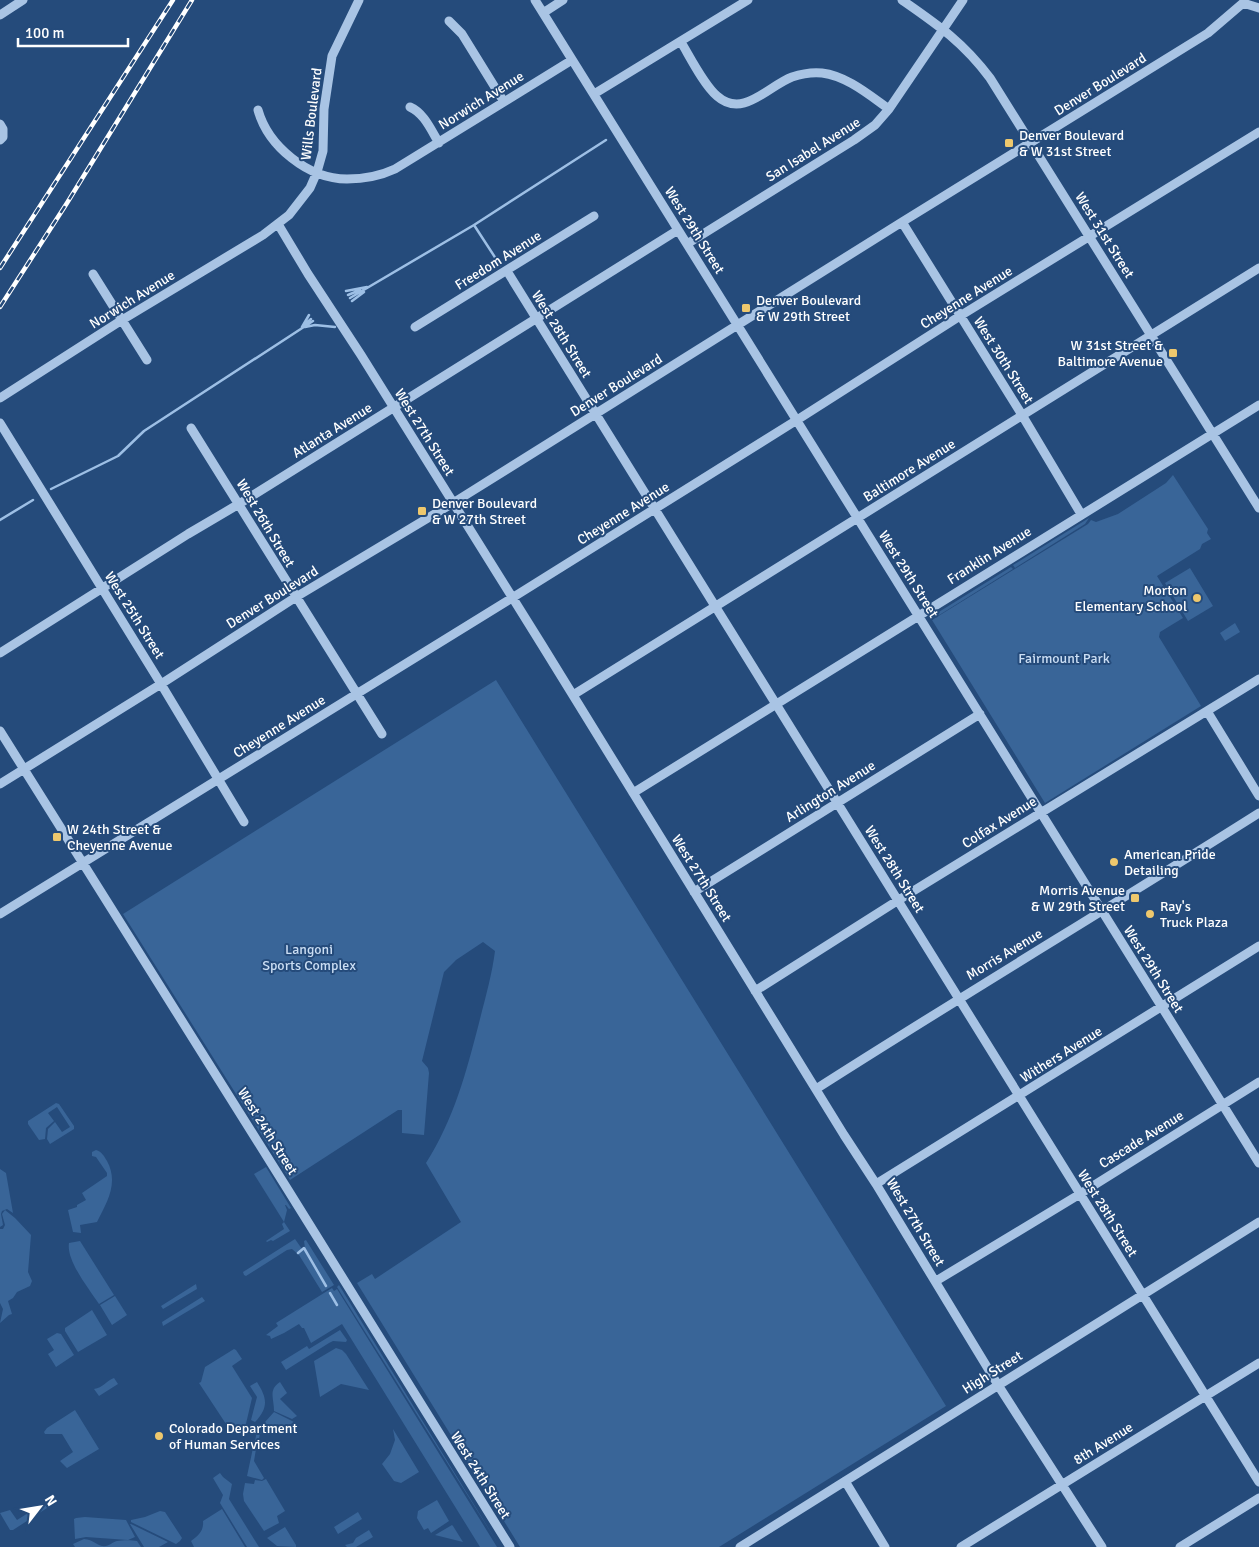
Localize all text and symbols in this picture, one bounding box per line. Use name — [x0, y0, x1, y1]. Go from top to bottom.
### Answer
scale bar — [18, 15, 128, 47]
text: 100 m — [25, 24, 65, 42]
street label: Denver Boulevard — [1051, 49, 1149, 119]
street label: Wills Boulevard — [297, 67, 326, 161]
street label: Norwich Avenue — [435, 67, 527, 133]
street label: San Isabel Avenue — [763, 114, 864, 185]
place label: Denver Boulevard & W 31st Street — [1019, 127, 1124, 160]
marker: Denver Boulevard & W 31st Street — [1003, 137, 1015, 149]
street label: West 29th Street — [661, 183, 728, 277]
street label: West 31st Street — [1071, 189, 1138, 281]
street label: Freedom Avenue — [452, 227, 545, 294]
street label: Cheyenne Avenue — [917, 262, 1015, 333]
street label: Norwich Avenue — [86, 266, 178, 332]
street label: West 28th Street — [528, 287, 595, 381]
place label: Denver Boulevard & W 29th Street — [756, 292, 861, 325]
marker: Denver Boulevard & W 29th Street — [740, 302, 752, 314]
street label: West 30th Street — [970, 313, 1037, 407]
place label: W 31st Street & Baltimore Avenue — [1058, 337, 1163, 370]
marker: W 31st Street & Baltimore Avenue — [1167, 347, 1179, 359]
street label: Denver Boulevard — [567, 350, 665, 420]
street label: West 27th Street — [391, 385, 458, 479]
street label: Atlanta Avenue — [289, 399, 375, 462]
street label: Baltimore Avenue — [860, 435, 958, 506]
street label: West 26th Street — [233, 476, 299, 570]
street label: Cheyenne Avenue — [574, 478, 672, 549]
place label: Denver Boulevard & W 27th Street — [432, 495, 537, 528]
marker: Denver Boulevard & W 27th Street — [416, 505, 428, 517]
street label: Franklin Avenue — [944, 523, 1034, 588]
street label: West 29th Street — [875, 527, 942, 621]
street label: Denver Boulevard — [223, 562, 321, 632]
street label: West 25th Street — [101, 568, 168, 662]
place label: Morton Elementary School — [1074, 582, 1187, 615]
marker: Morton Elementary School — [1191, 592, 1203, 604]
park label: Fairmount Park — [1018, 650, 1110, 667]
street label: Cheyenne Avenue — [230, 691, 328, 762]
street label: Arlington Avenue — [782, 757, 879, 826]
street label: Colfax Avenue — [959, 793, 1040, 852]
place label: W 24th Street & Cheyenne Avenue — [67, 821, 172, 854]
street label: West 28th Street — [861, 822, 928, 916]
marker: W 24th Street & Cheyenne Avenue — [51, 831, 63, 843]
street label: West 27th Street — [668, 831, 735, 925]
place label: American Pride Detailing — [1124, 846, 1216, 879]
marker: American Pride Detailing — [1108, 856, 1120, 868]
place label: Morris Avenue & W 29th Street — [1031, 882, 1125, 915]
marker: Morris Avenue & W 29th Street — [1129, 892, 1141, 904]
place label: Ray's Truck Plaza — [1160, 898, 1228, 931]
marker: Ray's Truck Plaza — [1144, 908, 1156, 920]
street label: West 29th Street — [1120, 922, 1187, 1016]
street label: Morris Avenue — [963, 925, 1045, 984]
park label: Langoni Sports Complex — [262, 941, 356, 974]
street label: Withers Avenue — [1017, 1022, 1105, 1086]
street label: West 24th Street — [234, 1084, 301, 1178]
street label: Cascade Avenue — [1096, 1107, 1187, 1172]
street label: West 28th Street — [1074, 1166, 1141, 1260]
street label: West 27th Street — [883, 1175, 949, 1269]
street label: High Street — [959, 1347, 1026, 1398]
street label: 8th Avenue — [1070, 1418, 1136, 1468]
place label: Colorado Department of Human Services — [169, 1420, 297, 1453]
street label: West 24th Street — [447, 1428, 514, 1522]
marker: Colorado Department of Human Services — [153, 1430, 165, 1442]
north arrow — [15, 1482, 65, 1532]
text: N — [41, 1492, 61, 1509]

